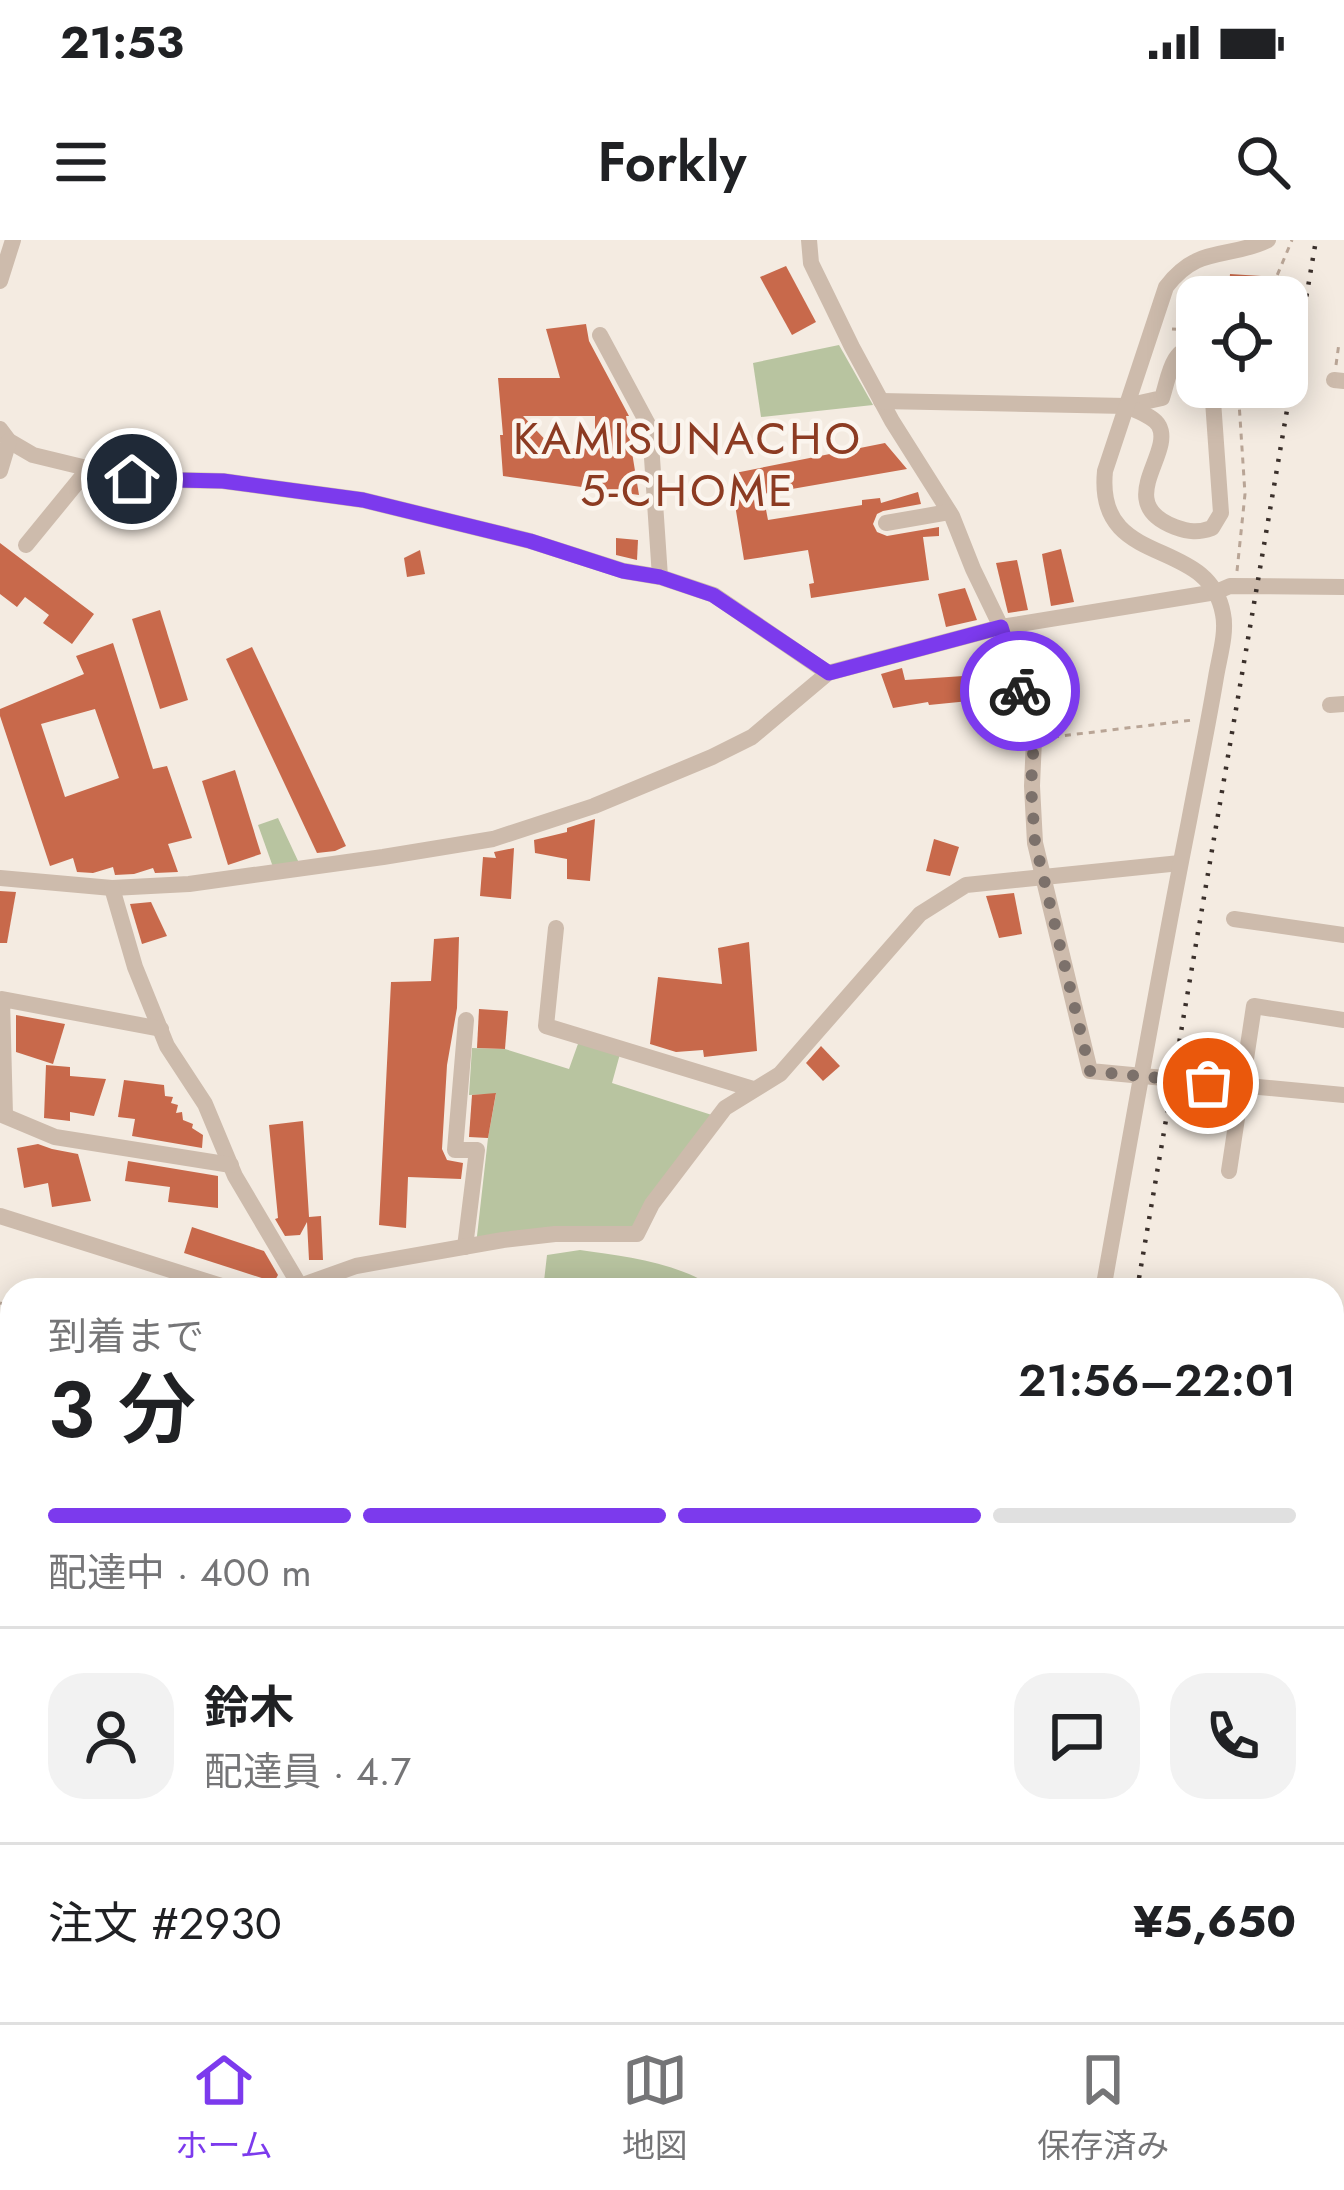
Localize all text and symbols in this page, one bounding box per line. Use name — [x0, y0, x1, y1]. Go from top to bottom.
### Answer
text: 21:53 — [60, 10, 184, 75]
text: Forkly — [597, 123, 747, 201]
icon: menu — [48, 129, 114, 195]
icon: search — [1230, 129, 1296, 195]
map controls — [1176, 276, 1308, 408]
button: locate — [1176, 276, 1308, 408]
district label: KAMISUNACHO 5-CHOME — [513, 406, 863, 523]
pin — [81, 428, 183, 530]
icon: home — [99, 446, 165, 512]
courier — [960, 631, 1080, 751]
icon: bike — [987, 658, 1053, 724]
pin — [1157, 1032, 1259, 1134]
icon: bag — [1175, 1050, 1241, 1116]
text: 到着まで — [48, 1308, 204, 1365]
text: 21:56–22:01 — [1018, 1348, 1296, 1413]
text: 3 分 — [48, 1354, 196, 1466]
text: 配達中 · 400 m — [48, 1544, 312, 1601]
button: person — [48, 1673, 174, 1799]
button: chat — [1014, 1673, 1140, 1799]
button: phone — [1170, 1673, 1296, 1799]
text: 鈴木 — [204, 1675, 294, 1740]
text: 配達員 · 4.7 — [204, 1743, 411, 1800]
text: ¥5,650 — [1133, 1889, 1296, 1954]
text: 注文 #2930 — [48, 1891, 282, 1956]
tab: ホーム — [175, 2047, 273, 2169]
tab: 地図 — [622, 2047, 688, 2169]
tab: 保存済み — [1037, 2047, 1169, 2169]

